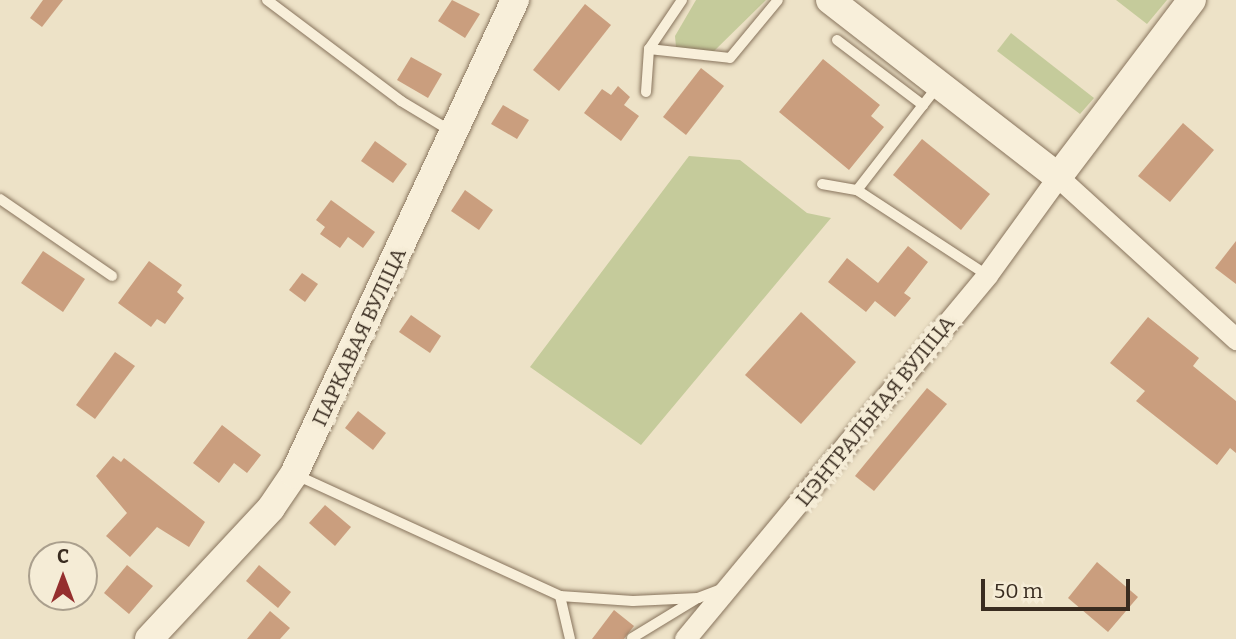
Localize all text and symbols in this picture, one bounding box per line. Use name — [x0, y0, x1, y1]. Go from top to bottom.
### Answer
street label: ПАРКАВАЯ ВУЛІЦА — [307, 244, 411, 430]
street label: ЦЭНТРАЛЬНАЯ ВУЛІЦА — [790, 311, 960, 511]
north arrow — [28, 541, 98, 611]
text: С — [57, 545, 69, 568]
scale bar — [984, 566, 1133, 610]
text: 50 m — [994, 578, 1043, 604]

